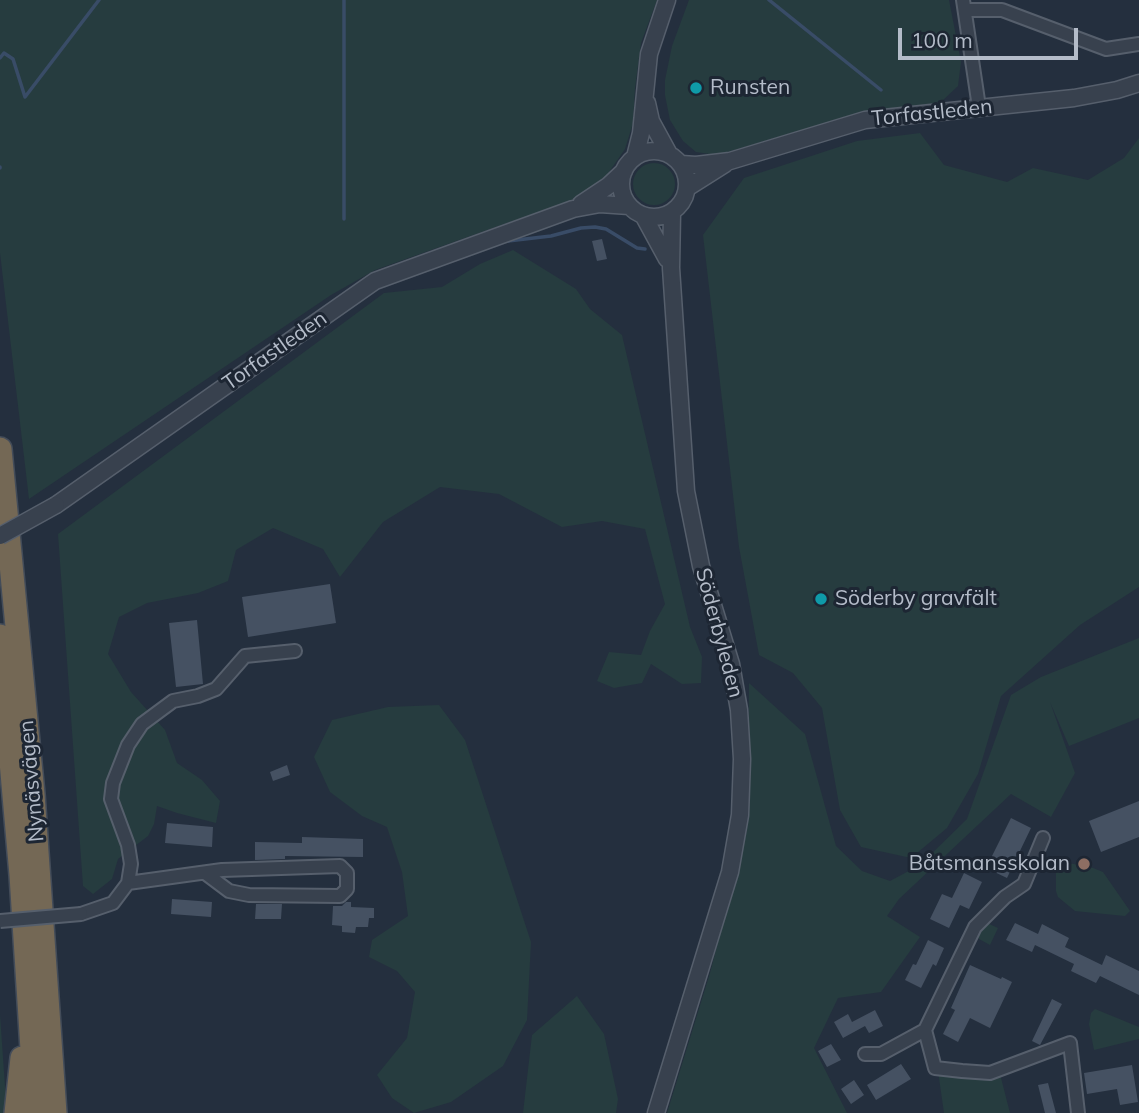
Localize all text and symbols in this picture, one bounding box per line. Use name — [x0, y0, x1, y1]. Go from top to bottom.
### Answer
scale bar — [901, 14, 1081, 58]
text: 100 m — [911, 27, 973, 53]
place label: Runsten — [710, 75, 790, 101]
marker: Runsten — [688, 80, 704, 96]
street label: Torfastleden — [870, 94, 994, 132]
street label: Torfastleden — [218, 306, 332, 396]
street label: Söderbyleden — [690, 565, 748, 701]
place label: Söderby gravfält — [835, 586, 997, 612]
marker: Söderby gravfält — [813, 591, 829, 607]
street label: Nynäsvägen — [14, 719, 50, 843]
place label: Båtsmansskolan — [909, 851, 1070, 877]
marker: Båtsmansskolan — [1076, 856, 1092, 872]

